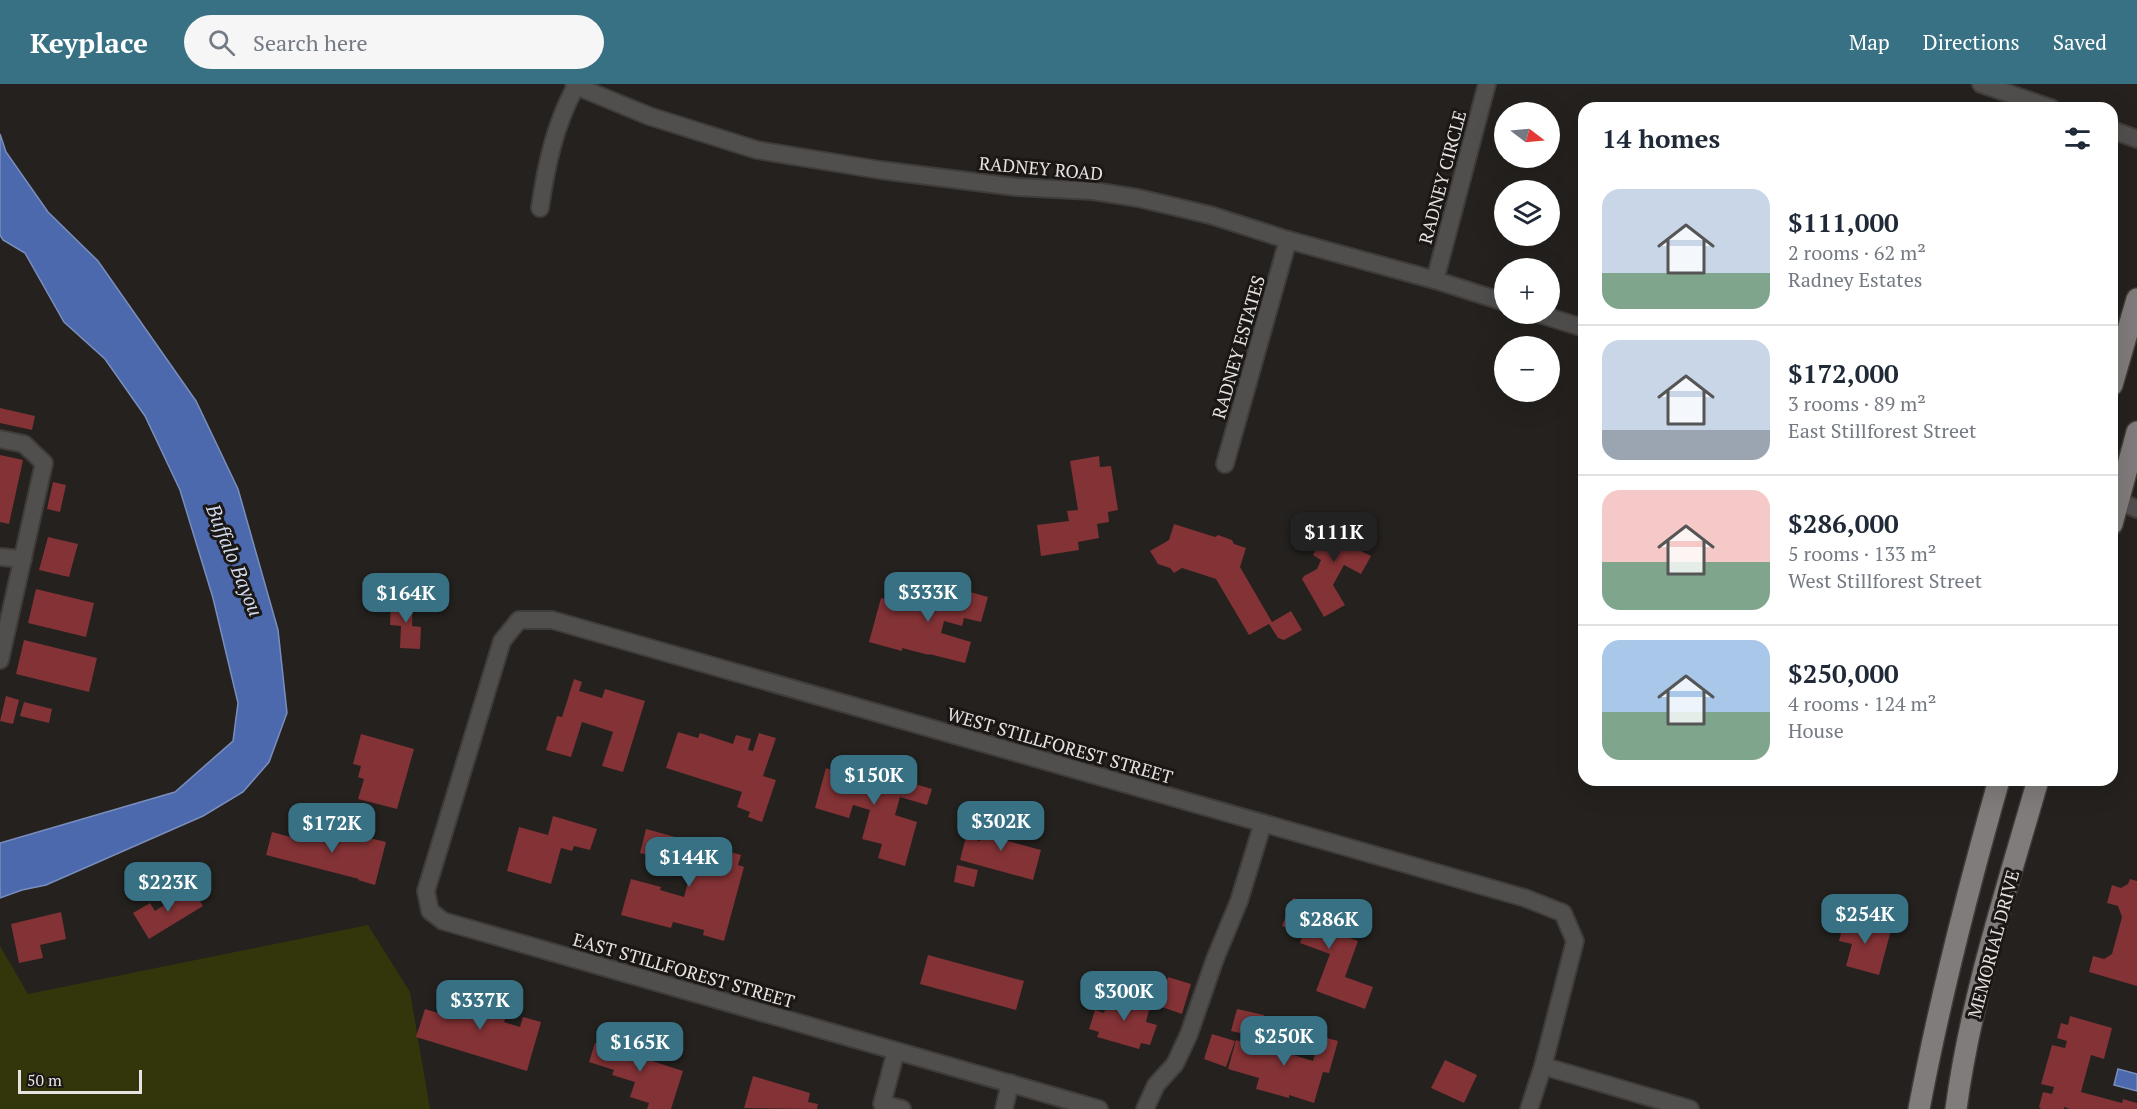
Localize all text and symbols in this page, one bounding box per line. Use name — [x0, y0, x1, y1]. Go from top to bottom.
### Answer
search box — [184, 15, 604, 69]
text: Keyplace — [30, 24, 148, 61]
icon: search — [205, 26, 238, 59]
text: Search here — [253, 28, 368, 57]
text: Map — [1849, 28, 1890, 56]
text: Directions — [1923, 28, 2020, 56]
text: Saved — [2053, 28, 2107, 56]
north arrow — [1494, 102, 1560, 168]
map controls — [1494, 102, 1560, 402]
street label: RADNEY CIRCLE — [1413, 108, 1471, 246]
text: 14 homes — [1602, 121, 1720, 155]
icon: filters — [2061, 122, 2094, 155]
street label: RADNEY ROAD — [978, 151, 1104, 185]
button: layers — [1494, 180, 1560, 246]
text: $111,000 — [1788, 205, 1899, 239]
icon: home — [1650, 213, 1722, 285]
text: 2 rooms · 62 m² — [1788, 239, 1926, 266]
button: + — [1494, 258, 1560, 324]
text: Radney Estates — [1788, 266, 1922, 293]
street label: RADNEY ESTATES — [1206, 273, 1270, 421]
button: − — [1494, 336, 1560, 402]
text: $172,000 — [1788, 356, 1899, 390]
icon: home — [1650, 364, 1722, 436]
text: 3 rooms · 89 m² — [1788, 390, 1926, 417]
text: East Stillforest Street — [1788, 417, 1976, 444]
water label: Buffalo Bayou — [200, 499, 270, 620]
text: $286,000 — [1788, 506, 1899, 540]
pin: $111K — [1292, 512, 1376, 563]
icon: home — [1650, 514, 1722, 586]
text: $111K — [1304, 518, 1364, 545]
text: 5 rooms · 133 m² — [1788, 540, 1936, 567]
text: West Stillforest Street — [1788, 567, 1982, 594]
pin: $333K — [886, 572, 970, 623]
pin: $164K — [364, 573, 448, 624]
text: $333K — [898, 578, 958, 605]
text: $164K — [376, 579, 436, 606]
text: $250,000 — [1788, 656, 1899, 690]
icon: home — [1650, 664, 1722, 736]
text: 4 rooms · 124 m² — [1788, 690, 1936, 717]
street label: WEST STILLFOREST STREET — [944, 701, 1176, 789]
text: House — [1788, 717, 1844, 744]
pin: $150K — [832, 755, 916, 806]
text: $150K — [844, 761, 904, 788]
pin: $302K — [959, 801, 1043, 852]
pin: $172K — [290, 803, 374, 854]
text: $302K — [971, 807, 1031, 834]
text: $172K — [302, 809, 362, 836]
pin: $144K — [647, 837, 731, 888]
text: $144K — [659, 843, 719, 870]
pin: $223K — [126, 862, 210, 913]
street label: MEMORIAL DRIVE — [1962, 867, 2024, 1021]
text: $223K — [138, 868, 198, 895]
pin: $254K — [1823, 894, 1907, 945]
pin: $286K — [1287, 899, 1371, 950]
text: $254K — [1835, 900, 1895, 927]
text: $286K — [1299, 905, 1359, 932]
street label: EAST STILLFOREST STREET — [570, 927, 798, 1013]
pin: $300K — [1082, 971, 1166, 1022]
text: $300K — [1094, 977, 1154, 1004]
pin: $337K — [438, 980, 522, 1031]
text: $337K — [450, 986, 510, 1013]
pin: $250K — [1242, 1016, 1326, 1067]
pin: $165K — [598, 1022, 682, 1073]
text: $250K — [1254, 1022, 1314, 1049]
text: $165K — [610, 1028, 670, 1055]
scale bar — [18, 1067, 142, 1094]
text: 50 m — [27, 1069, 62, 1091]

